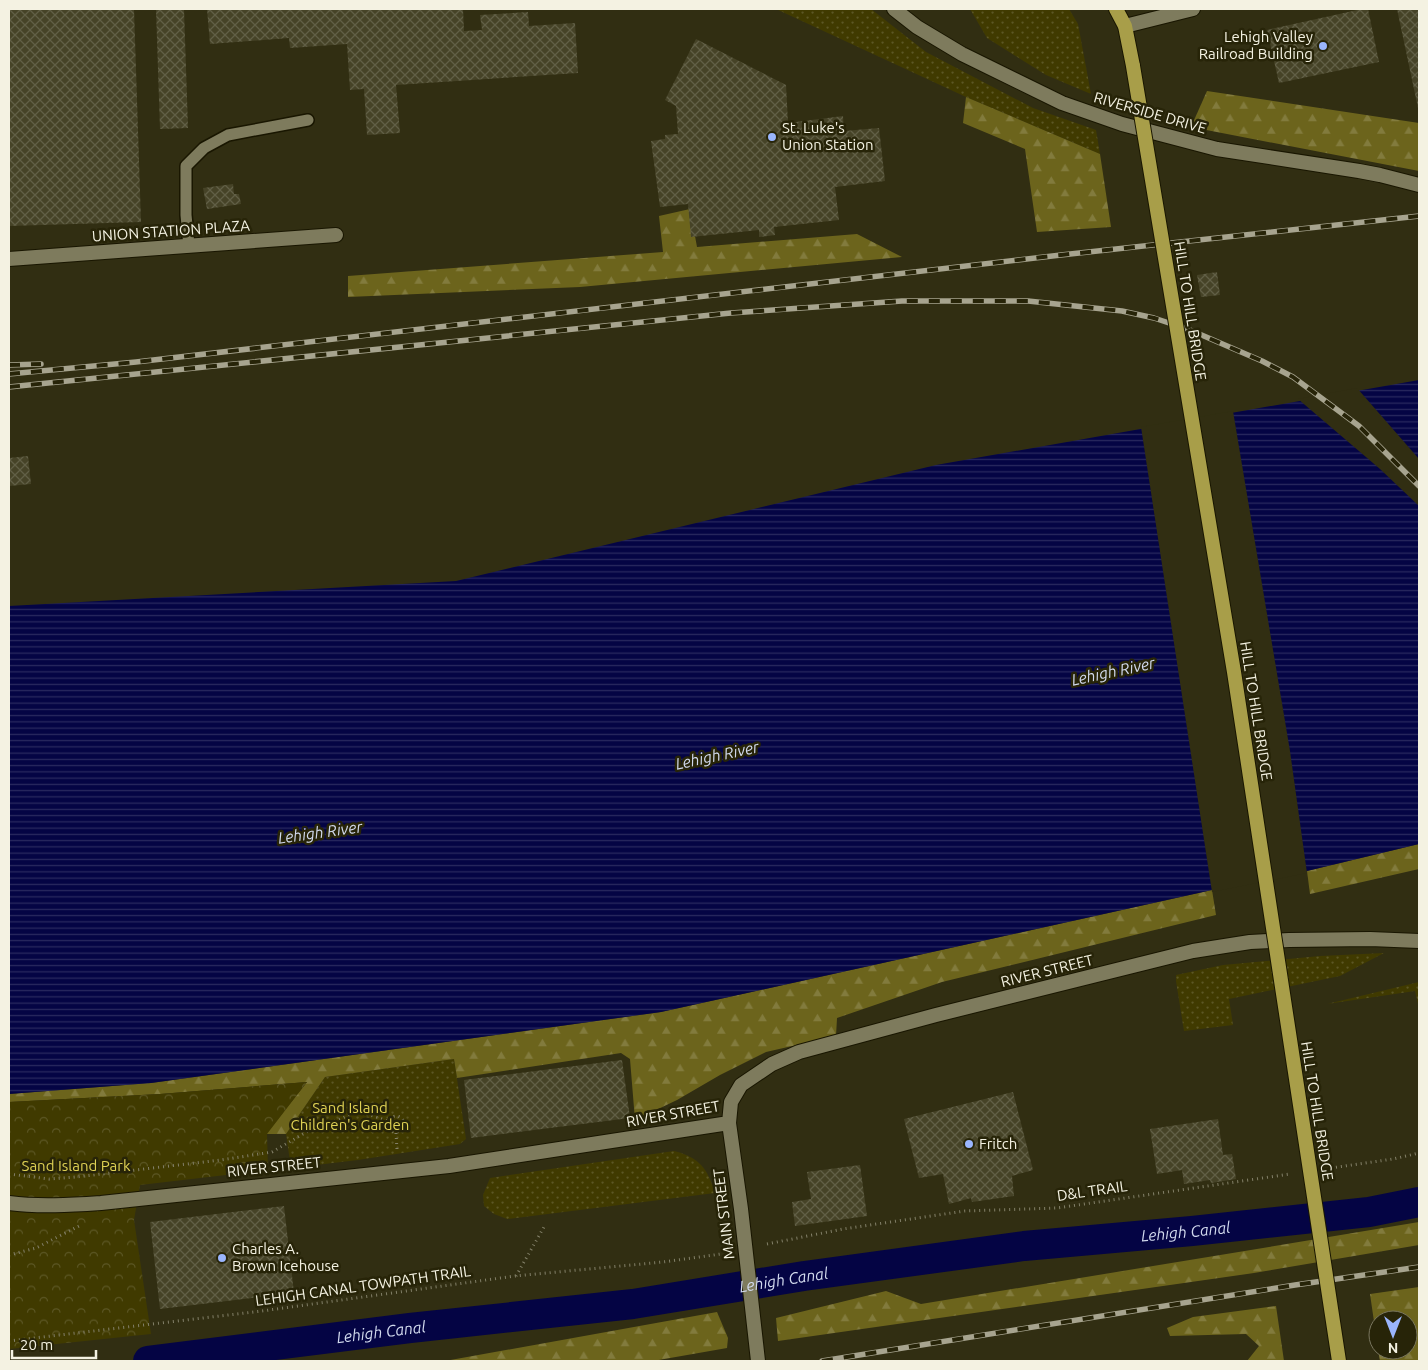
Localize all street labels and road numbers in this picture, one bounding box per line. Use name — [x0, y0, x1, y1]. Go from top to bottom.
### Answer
street label: RIVERSIDE DRIVE — [1092, 88, 1208, 137]
street label: UNION STATION PLAZA — [91, 216, 251, 245]
street label: HILL TO HILL BRIDGE — [1171, 240, 1210, 382]
street label: HILL TO HILL BRIDGE — [1237, 640, 1276, 782]
street label: RIVER STREET — [999, 951, 1095, 990]
street label: HILL TO HILL BRIDGE — [1298, 1040, 1337, 1182]
street label: RIVER STREET — [625, 1097, 722, 1130]
street label: RIVER STREET — [226, 1153, 323, 1180]
street label: MAIN STREET — [709, 1167, 738, 1260]
street label: D&L TRAIL — [1056, 1177, 1129, 1204]
street label: LEHIGH CANAL TOWPATH TRAIL — [254, 1262, 472, 1309]

